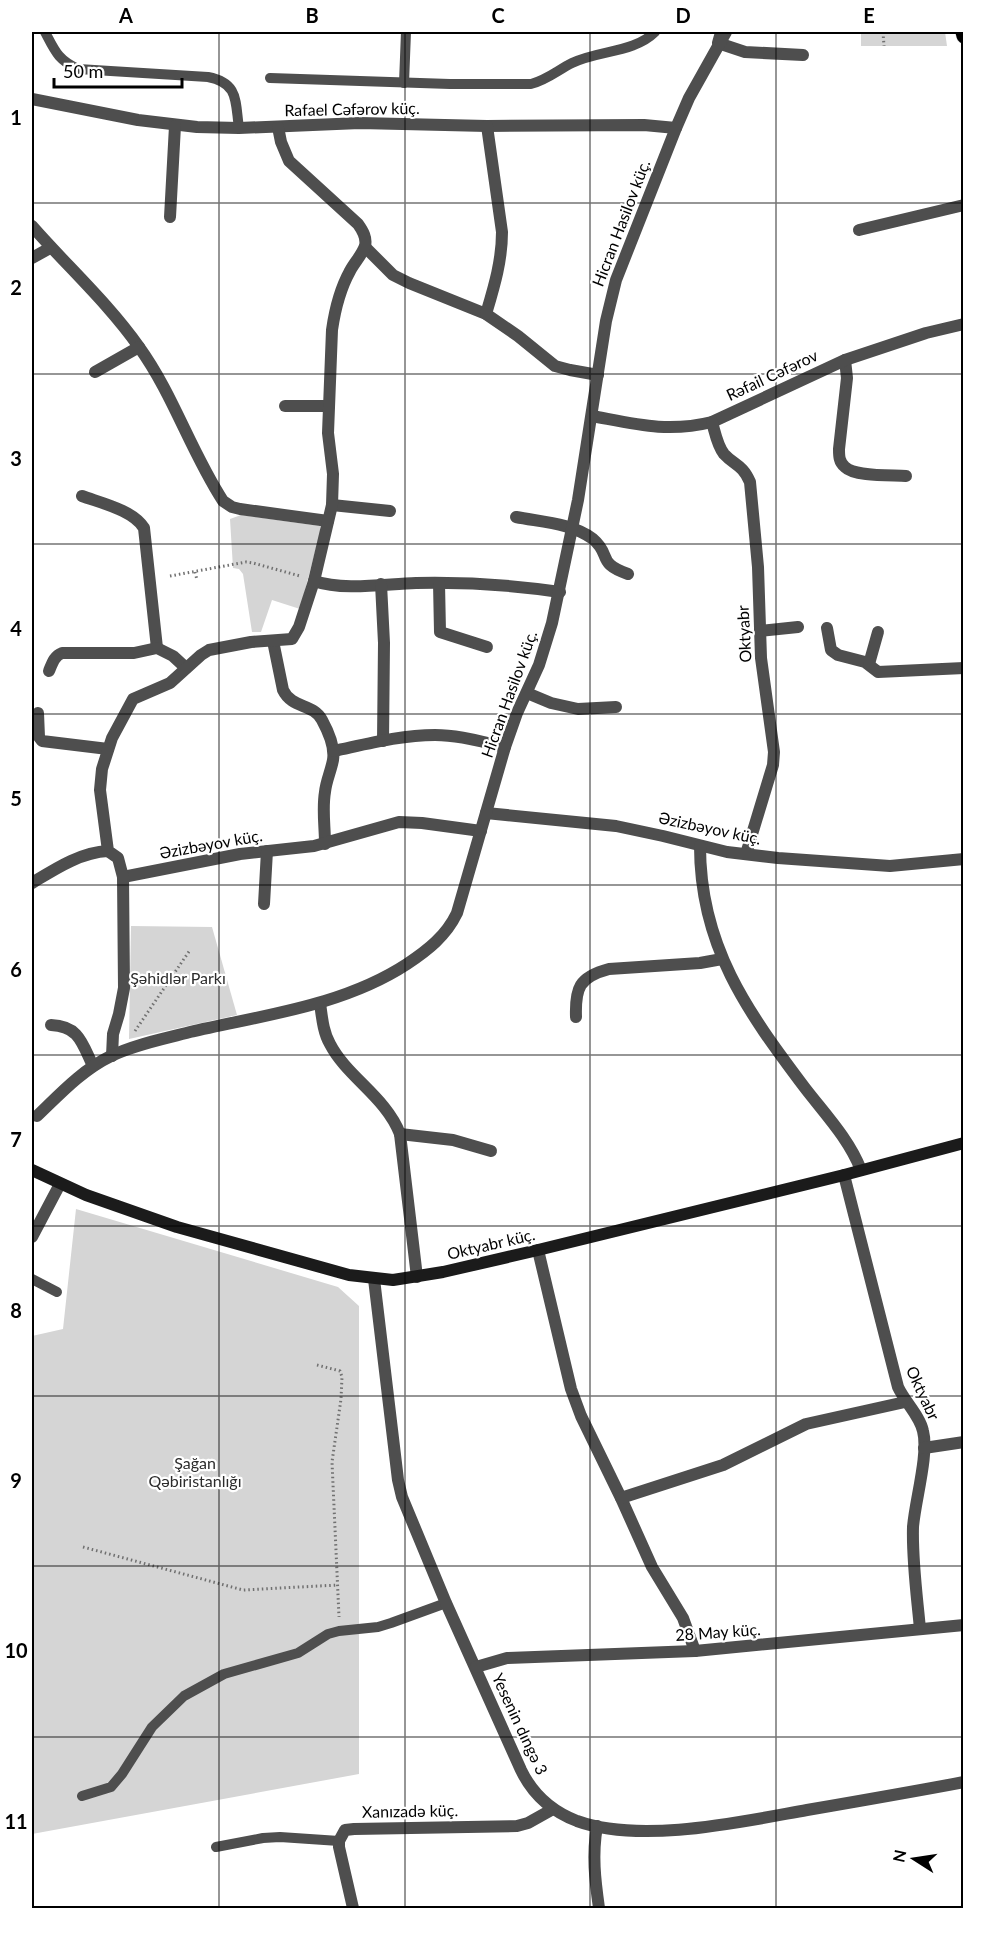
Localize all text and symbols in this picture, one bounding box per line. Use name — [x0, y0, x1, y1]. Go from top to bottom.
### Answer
text: A — [118, 3, 133, 27]
text: B — [305, 3, 319, 27]
text: C — [491, 3, 505, 27]
text: D — [675, 3, 691, 27]
text: E — [863, 3, 875, 27]
scale bar — [54, 51, 182, 89]
text: 50 m — [63, 60, 103, 82]
street label: Rafael Cəfərov küç. — [284, 98, 420, 119]
text: 1 — [10, 105, 22, 129]
street label: Hicran Hasilov küç. — [588, 157, 653, 289]
text: 2 — [10, 275, 22, 299]
street label: Rəfail Cəfərov — [723, 345, 821, 404]
text: 3 — [10, 446, 22, 470]
street label: Oktyabr — [733, 605, 754, 663]
text: 4 — [10, 616, 22, 640]
street label: Hicran Hasilov küç. — [477, 628, 540, 760]
text: 5 — [10, 786, 22, 810]
street label: Əzizbəyov küç. — [657, 807, 763, 848]
street label: Əzizbəyov küç. — [158, 825, 264, 862]
text: 6 — [10, 957, 22, 981]
park label: Şəhidlər Parkı — [130, 968, 226, 987]
text: 7 — [10, 1127, 22, 1151]
street label: Oktyabr küç. — [445, 1224, 537, 1263]
text: 8 — [10, 1298, 22, 1322]
street label: Oktyabr — [903, 1363, 944, 1423]
park label: Şağan Qəbiristanlığı — [149, 1453, 241, 1490]
text: 9 — [10, 1468, 22, 1492]
street label: 28 May küç. — [675, 1619, 761, 1644]
text: 10 — [4, 1638, 28, 1662]
street label: Yesenin dıngə 3 — [489, 1670, 552, 1778]
street label: Xanızadə küç. — [362, 1800, 458, 1821]
text: 11 — [4, 1809, 28, 1833]
north arrow — [884, 1829, 944, 1889]
text: N — [888, 1848, 909, 1864]

